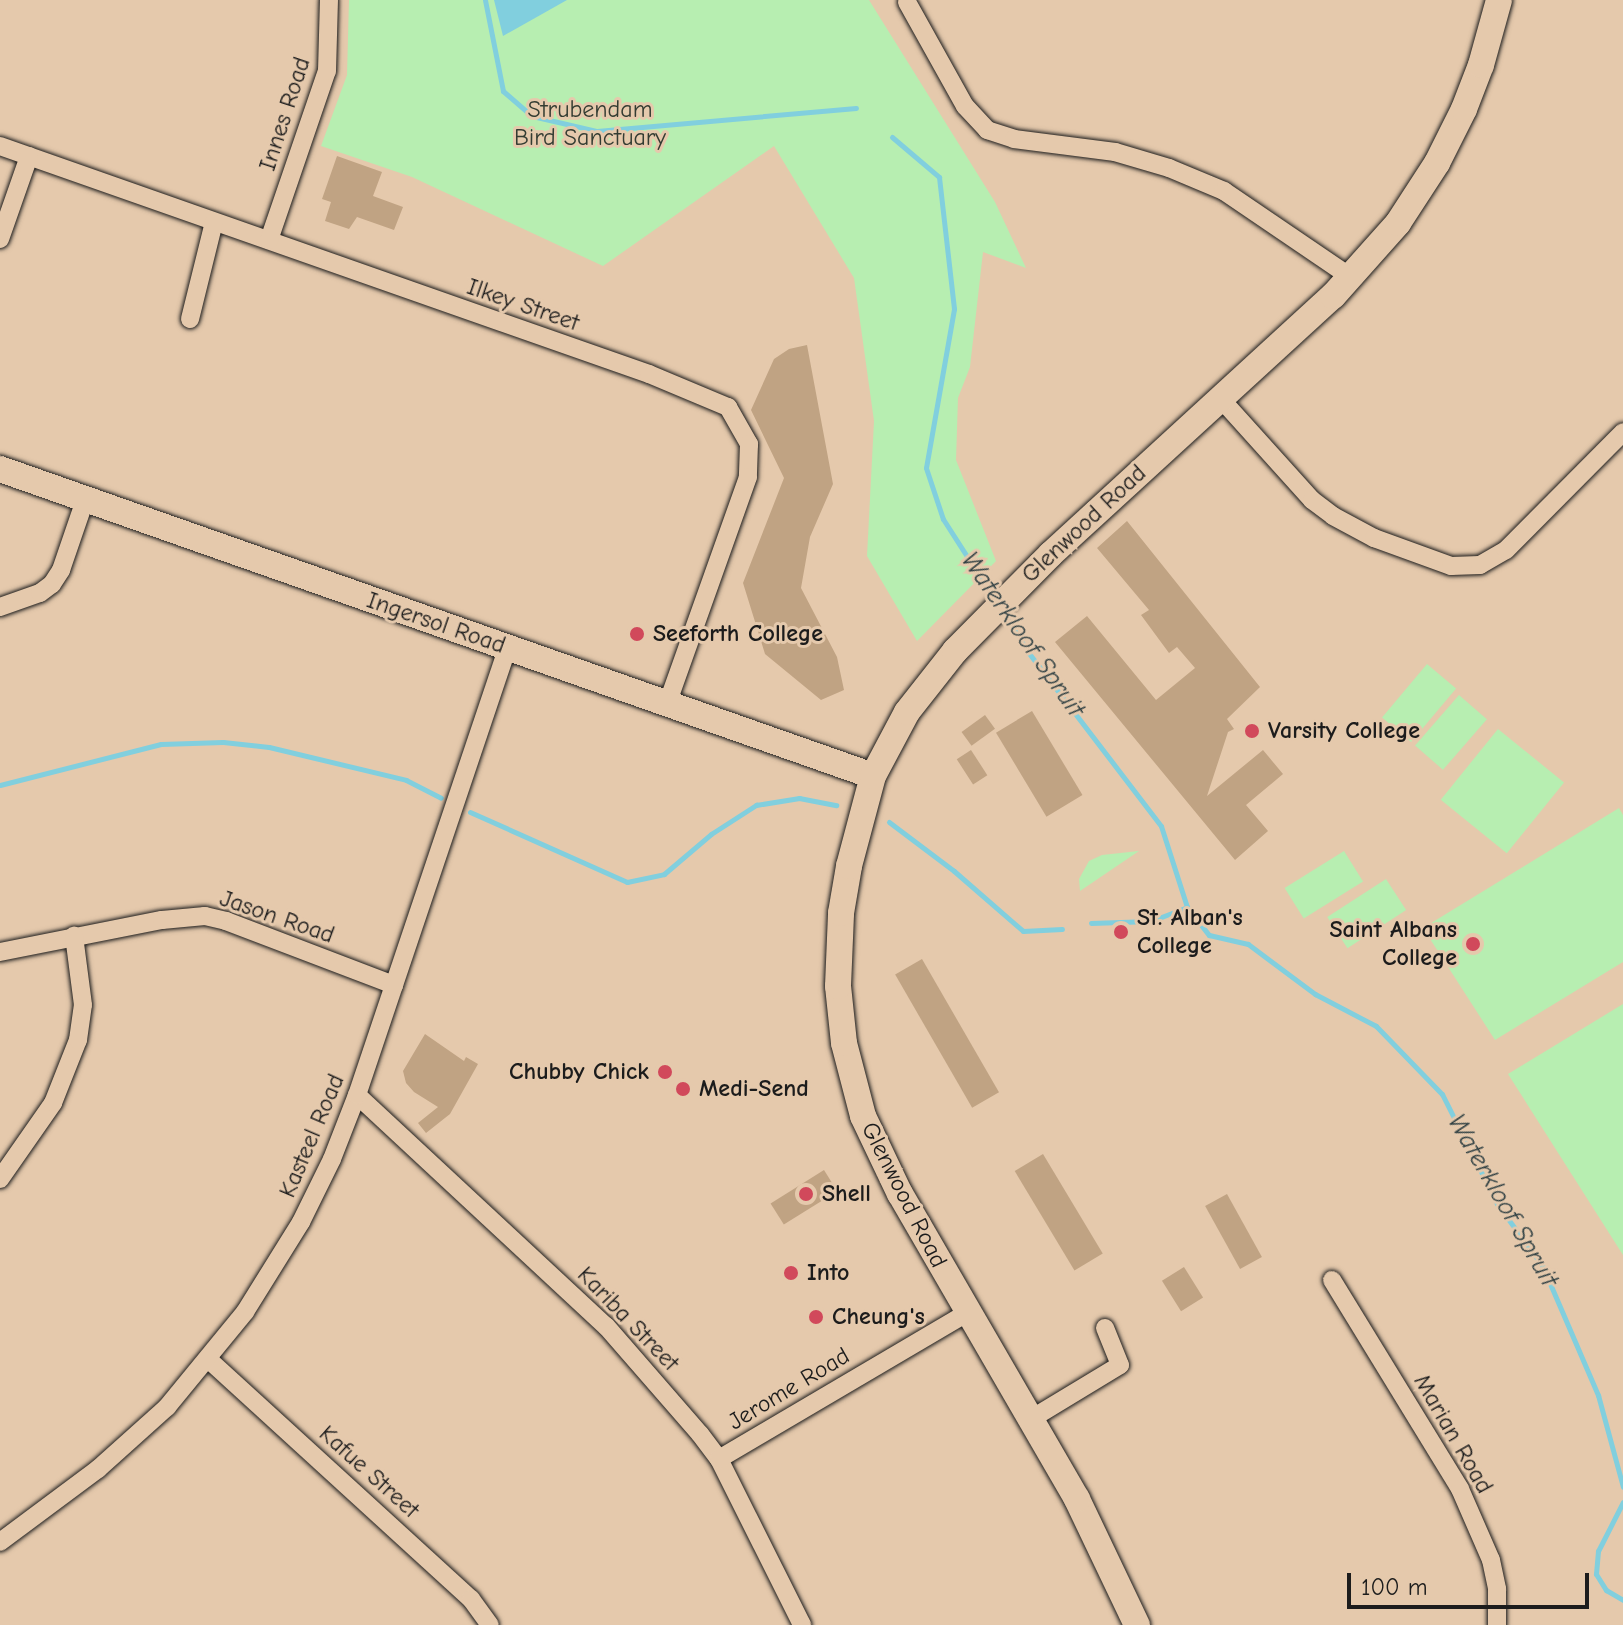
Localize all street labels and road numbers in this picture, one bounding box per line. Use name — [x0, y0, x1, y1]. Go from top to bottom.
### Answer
street label: Innes Road — [253, 54, 317, 174]
street label: Ilkey Street — [463, 272, 583, 338]
street label: Glenwood Road — [1016, 459, 1152, 589]
street label: Ingersol Road — [363, 586, 509, 660]
street label: Jason Road — [216, 884, 338, 950]
street label: Kasteel Road — [273, 1070, 351, 1202]
street label: Glenwood Road — [855, 1117, 953, 1273]
street label: Kariba Street — [571, 1261, 685, 1377]
street label: Jerome Road — [723, 1342, 855, 1436]
street label: Marian Road — [1407, 1369, 1499, 1499]
street label: Kafue Street — [313, 1420, 425, 1524]

